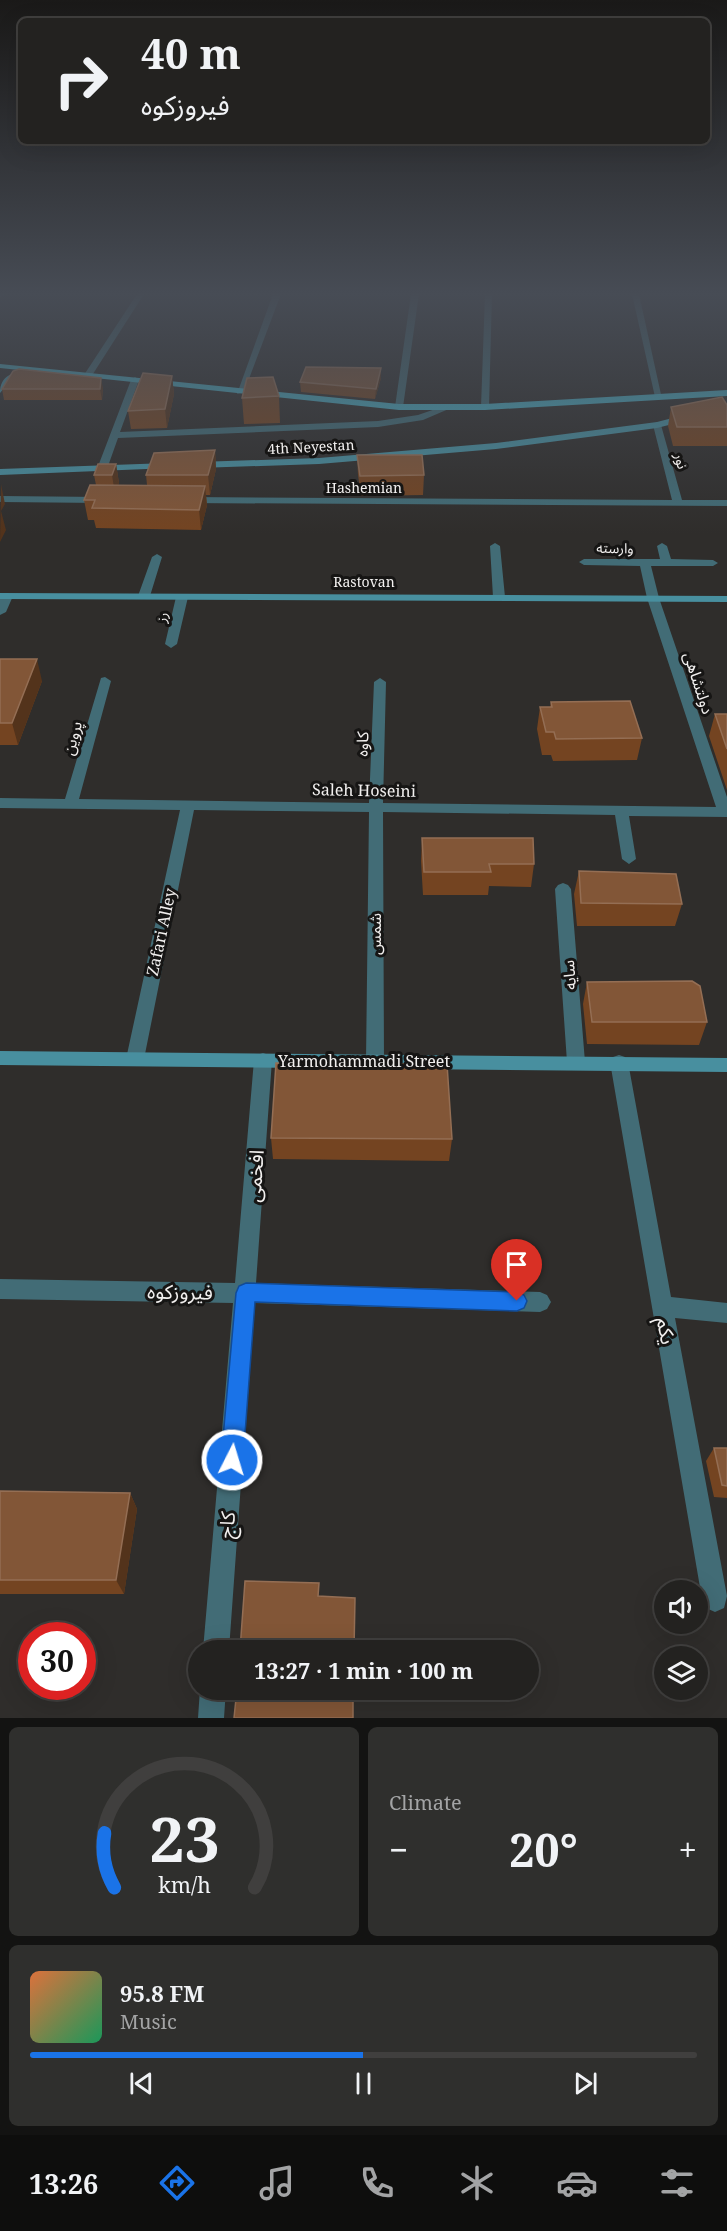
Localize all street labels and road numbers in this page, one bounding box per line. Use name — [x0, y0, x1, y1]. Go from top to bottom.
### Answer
street label: 4th Neyestan — [267, 435, 355, 458]
street label: نور — [670, 450, 693, 471]
street label: Hashemian — [326, 478, 402, 497]
street label: وارسته — [596, 538, 634, 557]
street label: Rastovan — [333, 572, 395, 591]
street label: رز — [151, 610, 172, 625]
street label: دولتشاهی — [679, 649, 719, 717]
street label: پروین — [57, 718, 87, 758]
street label: کاوه — [351, 731, 373, 757]
street label: Saleh Hoseini — [312, 778, 416, 802]
street label: Zafari Alley — [141, 885, 181, 978]
street label: شمس — [364, 913, 386, 955]
street label: سایه — [557, 959, 581, 991]
street label: Yarmohammadi Street — [277, 1050, 450, 1072]
street label: افخمی — [239, 1149, 270, 1203]
street label: فیروزکوه — [147, 1277, 213, 1306]
street label: یکم — [649, 1315, 682, 1347]
street label: کاج — [212, 1510, 243, 1540]

